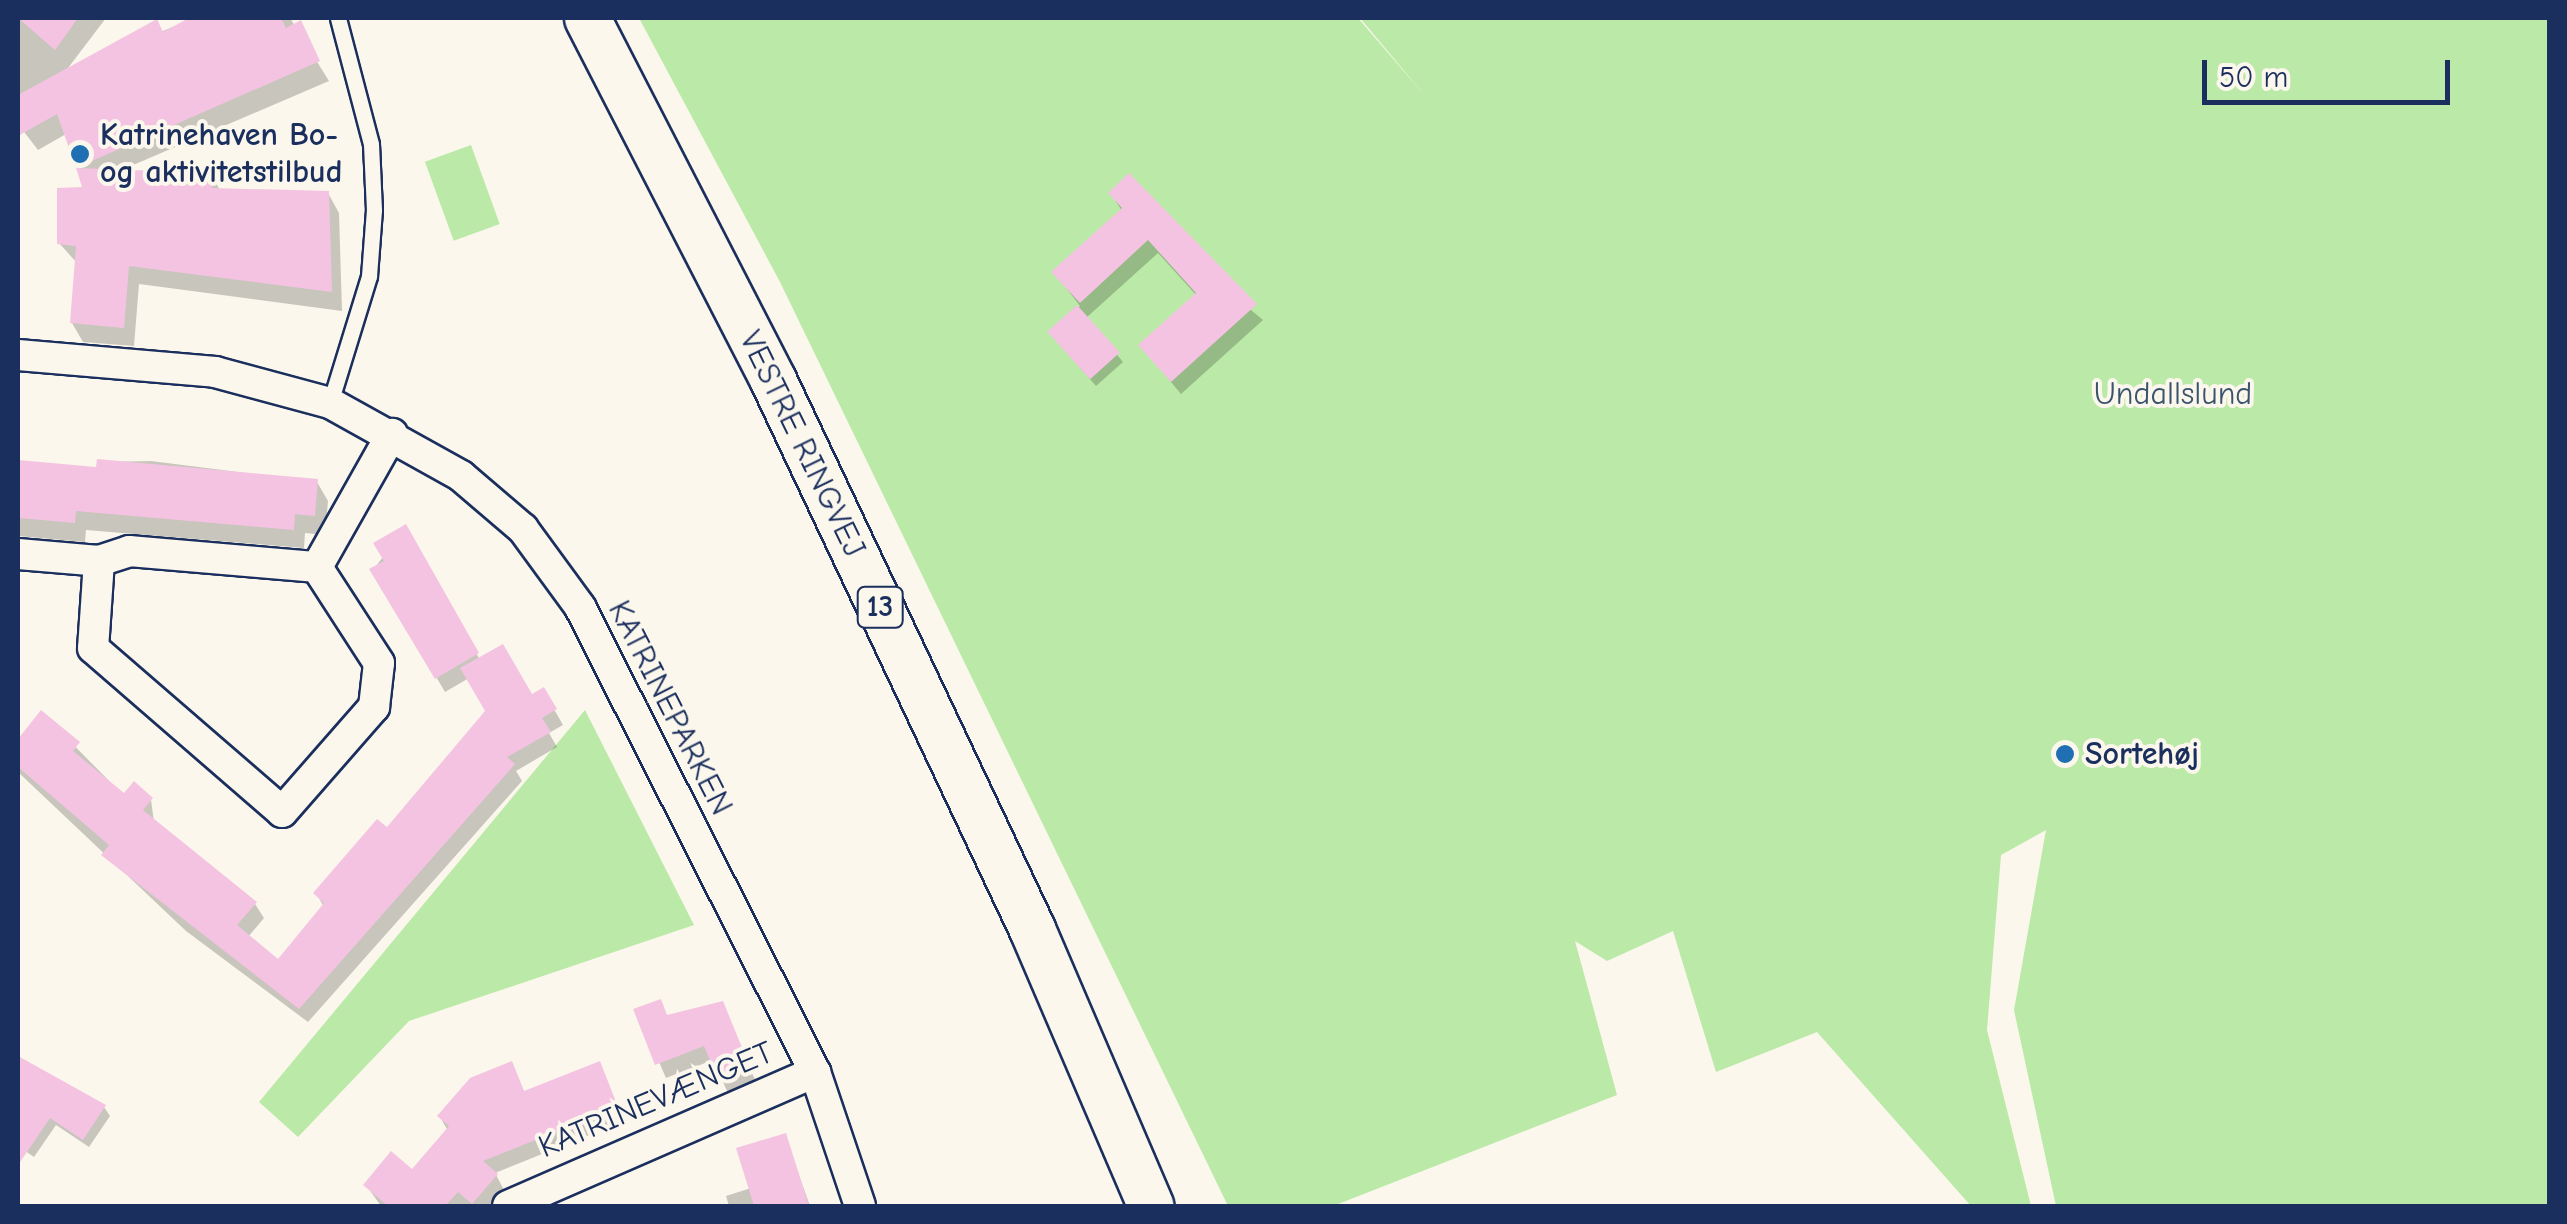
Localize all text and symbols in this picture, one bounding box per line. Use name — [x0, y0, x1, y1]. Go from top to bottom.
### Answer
scale bar — [2207, 40, 2454, 102]
text: 50 m — [2219, 60, 2288, 95]
place label: Katrinehaven Bo- og aktivitetstilbud — [100, 117, 342, 192]
marker: Katrinehaven Bo- og aktivitetstilbud — [69, 143, 91, 165]
street label: VESTRE RINGVEJ — [731, 325, 873, 563]
park label: Undallslund — [2094, 375, 2252, 413]
road number: 13 — [855, 582, 905, 632]
street label: KATRINEPARKEN — [599, 594, 741, 822]
place label: Sortehøj — [2085, 735, 2199, 773]
marker: Sortehøj — [2054, 743, 2076, 765]
street label: KATRINEVÆNGET — [533, 1033, 779, 1167]

